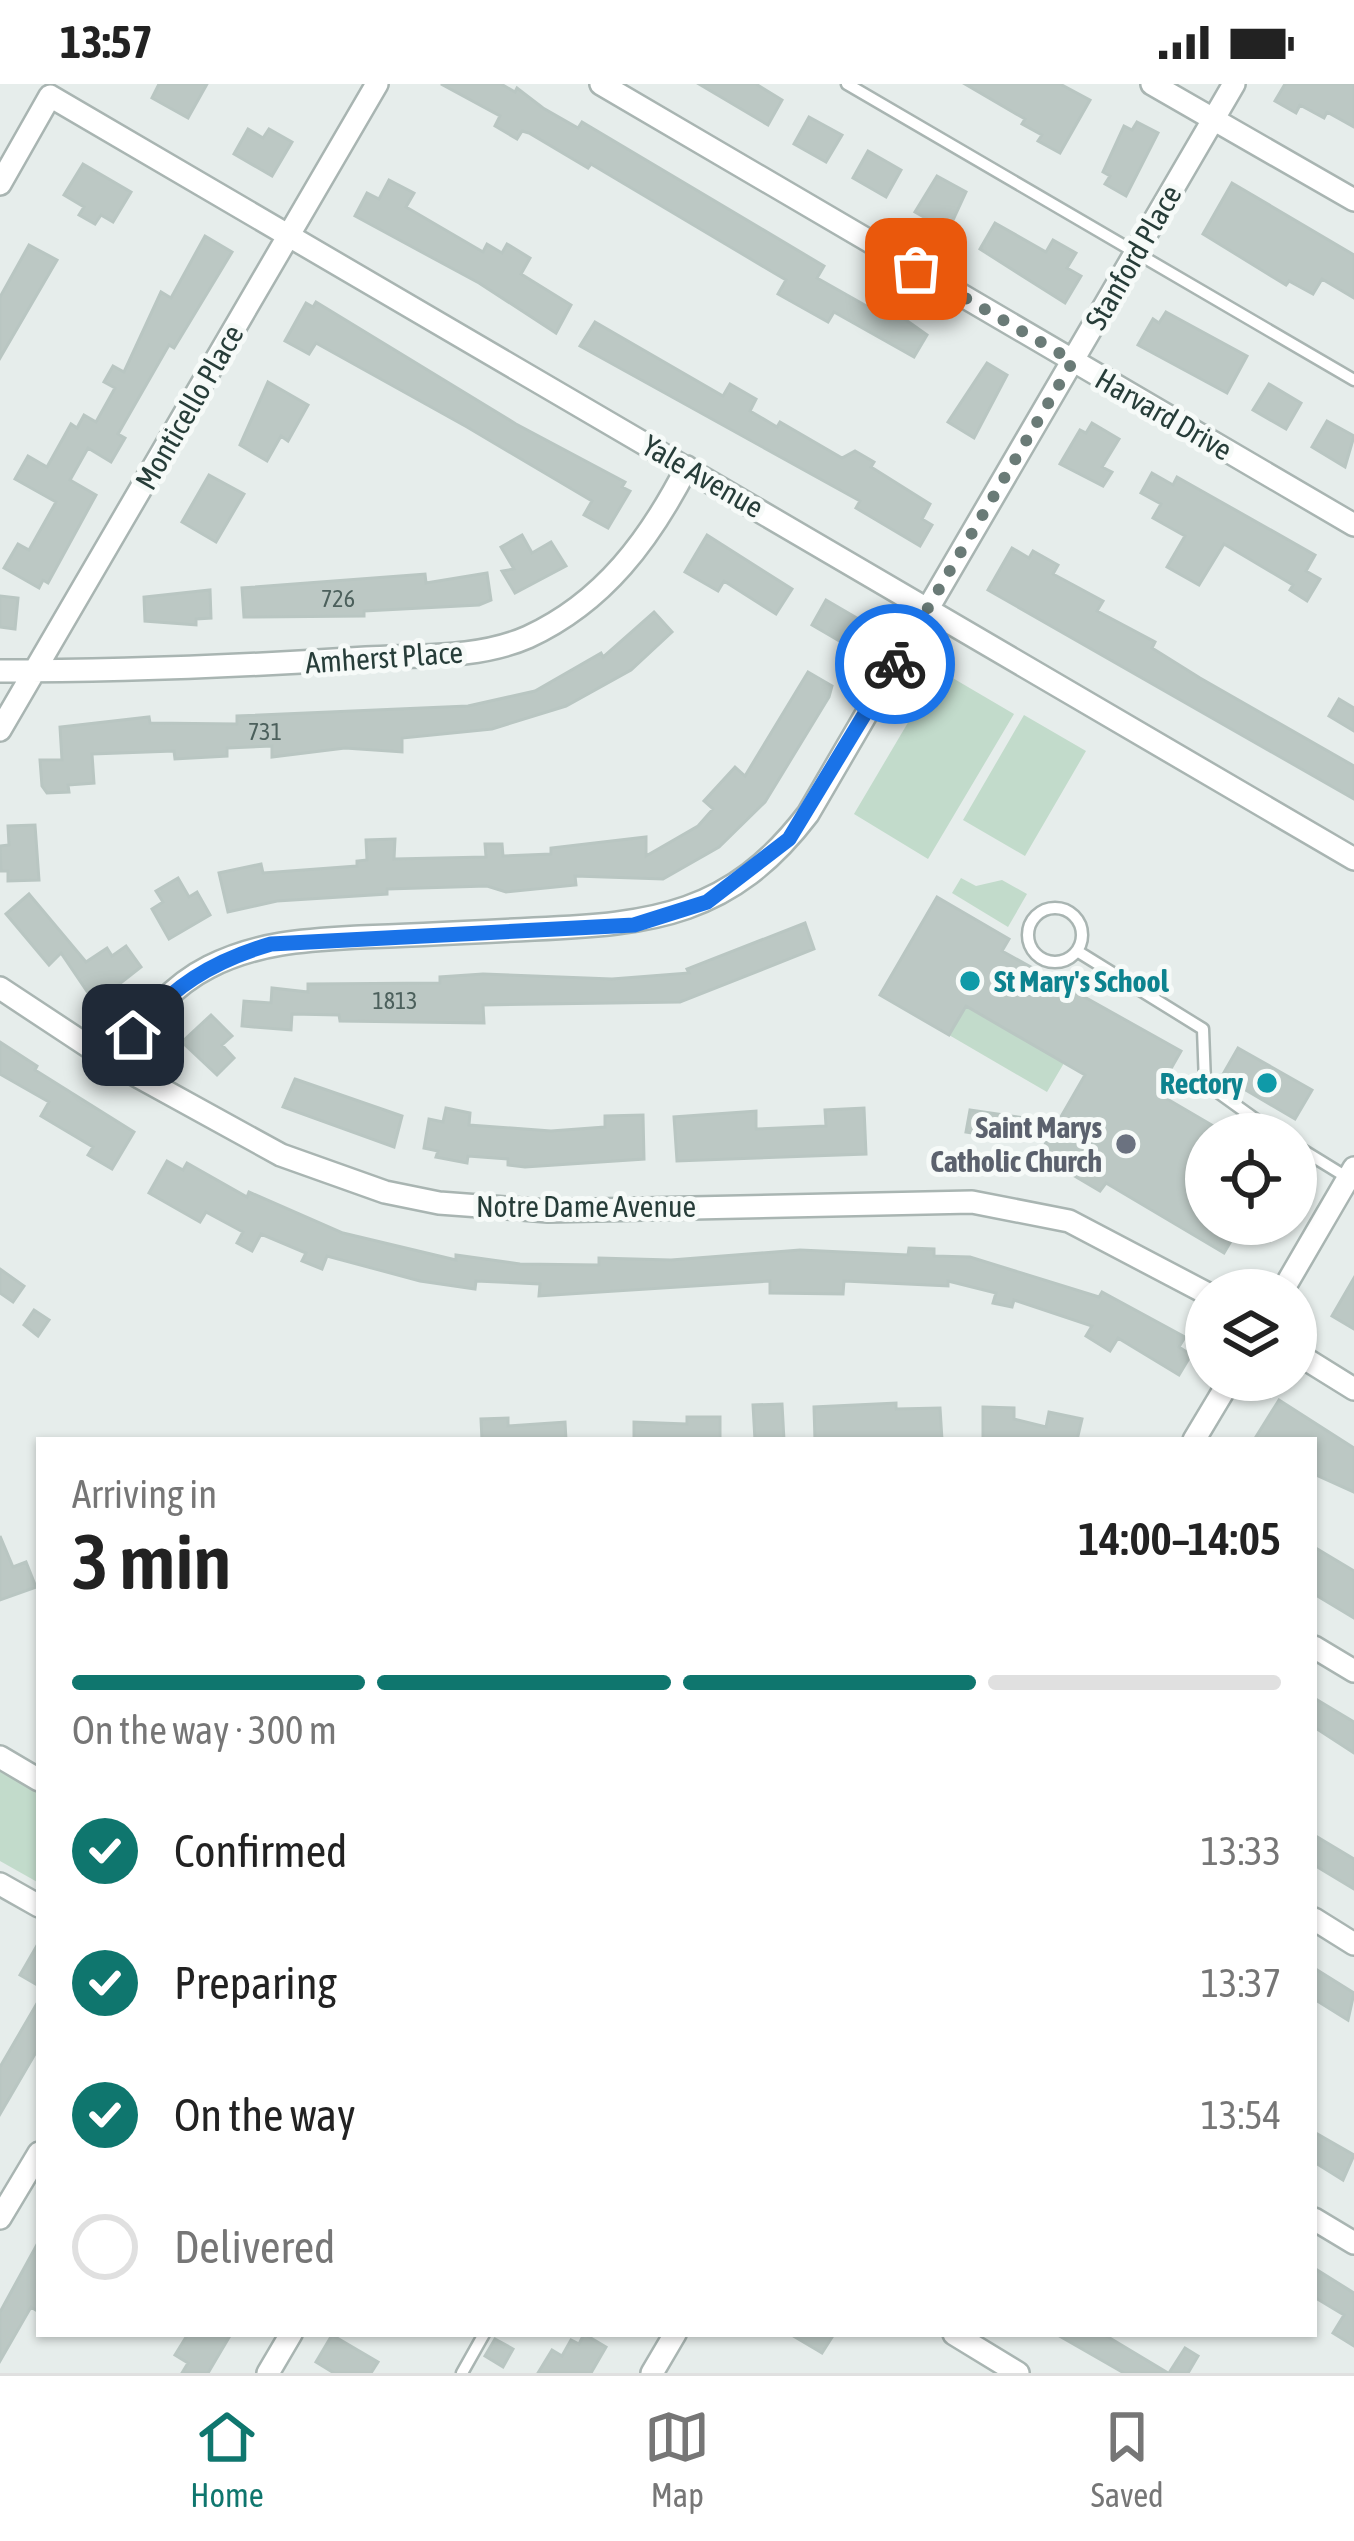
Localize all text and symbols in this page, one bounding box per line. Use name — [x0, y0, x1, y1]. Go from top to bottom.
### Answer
text: 13:57 — [60, 16, 153, 68]
street label: Stanford Place — [1078, 179, 1188, 335]
pin — [865, 218, 967, 320]
icon: bag — [883, 236, 949, 302]
street label: Monticello Place — [128, 319, 250, 495]
street label: Harvard Drive — [1090, 361, 1238, 467]
street label: Yale Avenue — [637, 428, 769, 524]
house number: 726 — [321, 585, 355, 612]
courier — [835, 604, 955, 724]
icon: bike — [862, 631, 928, 697]
street label: Amherst Place — [304, 635, 464, 679]
house number: 731 — [248, 718, 282, 745]
place label: St Mary's School — [994, 964, 1170, 998]
marker: St Mary's School — [957, 968, 983, 994]
pin — [82, 984, 184, 1086]
house number: 1813 — [372, 987, 418, 1014]
icon: home — [100, 1002, 166, 1068]
place label: Rectory — [1160, 1066, 1244, 1100]
marker: Rectory — [1254, 1070, 1280, 1096]
place label: Saint Marys Catholic Church — [930, 1110, 1102, 1178]
map controls — [1185, 1113, 1317, 1401]
button: locate — [1185, 1113, 1317, 1245]
marker: Saint Marys Catholic Church — [1113, 1131, 1139, 1157]
street label: Notre Dame Avenue — [476, 1189, 696, 1223]
button: layers — [1185, 1269, 1317, 1401]
text: Arriving in — [72, 1472, 217, 1516]
text: 14:00–14:05 — [1078, 1513, 1281, 1565]
text: 3 min — [72, 1516, 231, 1606]
text: On the way · 300 m — [72, 1708, 337, 1752]
icon: check — [72, 1818, 138, 1884]
text: Confirmed — [174, 1825, 347, 1877]
text: 13:33 — [1201, 1829, 1281, 1873]
icon: check — [72, 1950, 138, 2016]
text: Preparing — [174, 1957, 337, 2009]
text: 13:37 — [1201, 1961, 1281, 2005]
icon: check — [72, 2082, 138, 2148]
text: On the way — [174, 2089, 356, 2141]
text: 13:54 — [1201, 2093, 1281, 2137]
text: Delivered — [174, 2221, 335, 2273]
tab: Home — [190, 2404, 264, 2514]
tab: Map — [644, 2404, 710, 2514]
tab: Saved — [1091, 2404, 1164, 2514]

